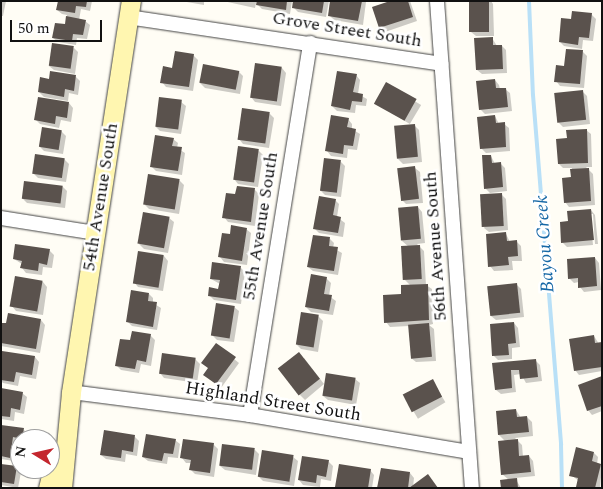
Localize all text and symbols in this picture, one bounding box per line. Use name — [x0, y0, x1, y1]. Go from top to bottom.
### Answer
street label: Grove Street South — [271, 8, 423, 52]
scale bar — [12, 10, 105, 42]
text: 50 m — [18, 17, 50, 40]
street label: 54th Avenue South — [79, 121, 123, 273]
street label: 55th Avenue South — [239, 150, 283, 302]
street label: 56th Avenue South — [420, 171, 452, 321]
water label: Bayou Creek — [530, 194, 560, 294]
street label: Highland Street South — [184, 377, 362, 427]
north arrow — [10, 429, 60, 479]
text: N — [9, 444, 32, 459]

